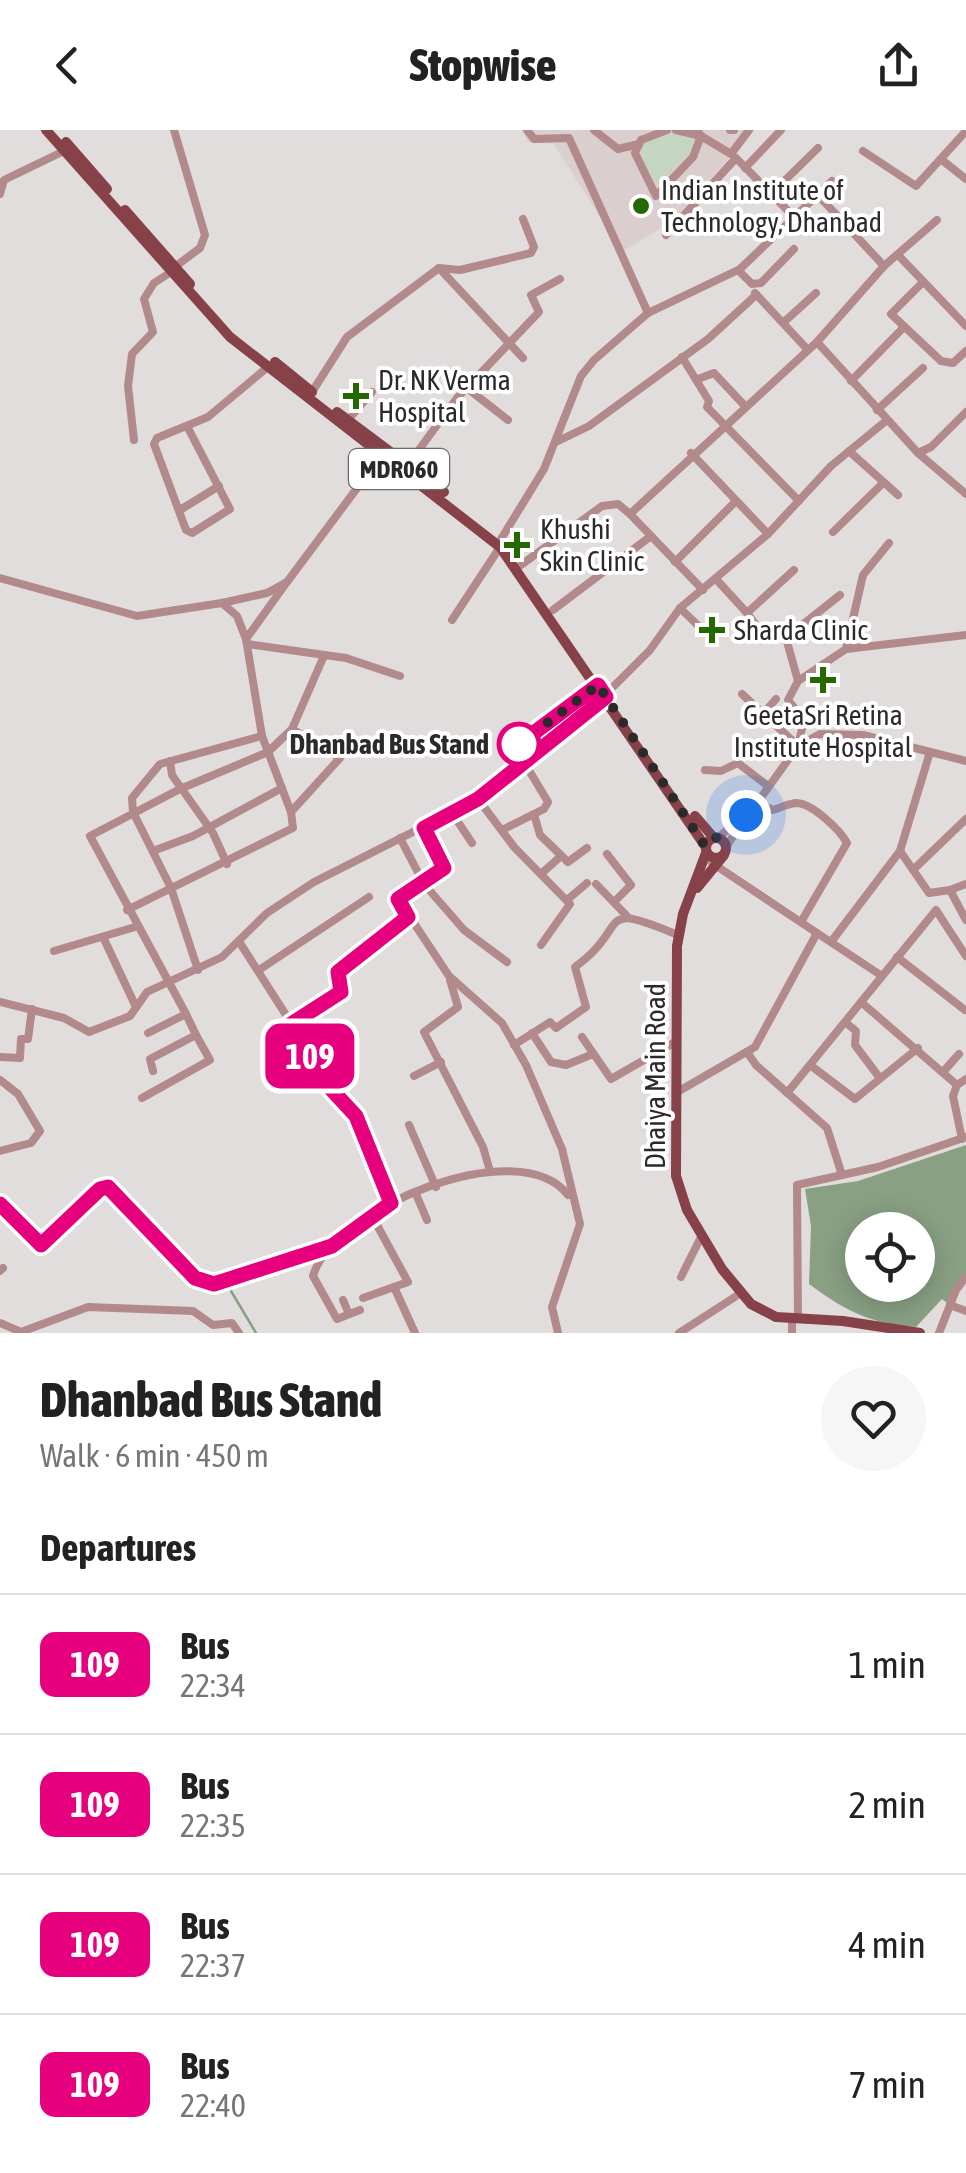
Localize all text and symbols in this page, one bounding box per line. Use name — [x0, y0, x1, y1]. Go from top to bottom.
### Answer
icon: back — [40, 38, 95, 93]
icon: share — [871, 38, 926, 93]
text: Stopwise — [410, 39, 556, 91]
place label: Indian Institute of Technology, Dhanbad — [661, 174, 882, 238]
marker: Indian Institute of Technology, Dhanbad — [630, 195, 652, 217]
place label: Dr. NK Verma Hospital — [378, 364, 511, 428]
marker: Dr. NK Verma Hospital — [343, 383, 369, 409]
road number: MDR060 — [349, 449, 449, 489]
place label: Khushi Skin Clinic — [540, 513, 645, 577]
marker: Khushi Skin Clinic — [504, 532, 530, 558]
place label: Sharda Clinic — [734, 614, 868, 646]
marker: Sharda Clinic — [699, 617, 725, 643]
marker: GeetaSri Retina Institute Hospital — [810, 667, 836, 693]
place label: GeetaSri Retina Institute Hospital — [734, 699, 913, 763]
marker: Dhanbad Bus Stand — [498, 723, 540, 765]
place label: Dhanbad Bus Stand — [290, 728, 489, 760]
your location — [721, 790, 771, 840]
street label: Dhaiya Main Road — [639, 983, 671, 1169]
line badge: 109 — [252, 1024, 368, 1088]
text: 109 — [285, 1036, 335, 1076]
map controls — [845, 1212, 935, 1302]
button: locate — [845, 1212, 935, 1302]
button: heart — [821, 1366, 926, 1471]
text: Dhanbad Bus Stand — [40, 1372, 382, 1427]
text: Walk · 6 min · 450 m — [40, 1437, 269, 1474]
text: Departures — [40, 1526, 196, 1569]
text: Bus — [180, 1624, 230, 1667]
text: 1 min — [848, 1643, 926, 1686]
text: 109 — [70, 1644, 120, 1684]
text: 22:34 — [180, 1667, 246, 1704]
text: Bus — [180, 1764, 230, 1807]
text: 2 min — [848, 1783, 926, 1826]
text: 109 — [70, 1784, 120, 1824]
text: 22:35 — [180, 1807, 246, 1844]
text: Bus — [180, 1904, 230, 1947]
text: 4 min — [848, 1923, 926, 1966]
text: 109 — [70, 1924, 120, 1964]
text: 22:37 — [180, 1947, 246, 1984]
text: Bus — [180, 2044, 230, 2087]
text: 7 min — [848, 2063, 926, 2106]
text: 109 — [70, 2064, 120, 2104]
text: 22:40 — [180, 2087, 246, 2124]

